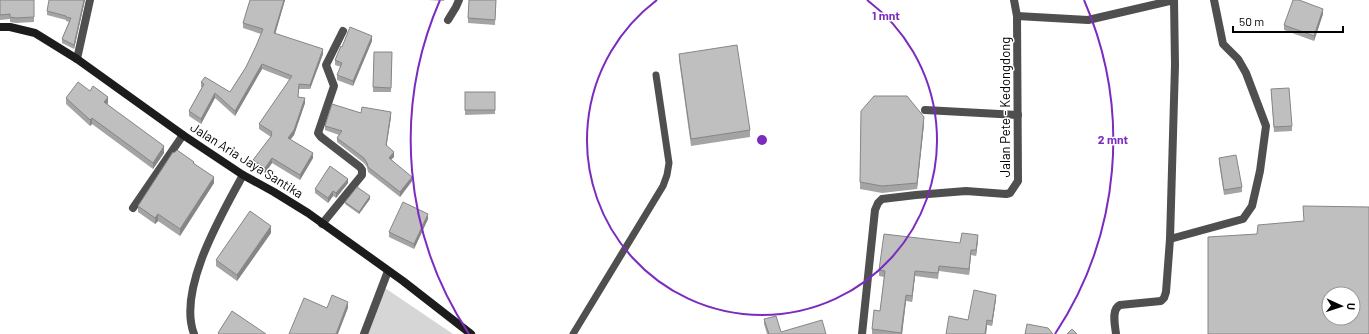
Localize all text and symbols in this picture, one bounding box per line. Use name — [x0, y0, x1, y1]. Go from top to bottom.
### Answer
text: 1 mnt — [872, 8, 900, 22]
scale bar — [1233, 8, 1343, 34]
text: 50 m — [1239, 14, 1264, 28]
street label: Jalan Pete - Kedongdong — [997, 37, 1013, 177]
street label: Jalan Aria Jaya Santika — [188, 119, 306, 201]
text: 2 mnt — [1098, 132, 1129, 146]
centre of rings — [755, 133, 769, 147]
north arrow — [1321, 286, 1361, 326]
text: U — [1345, 303, 1358, 310]

